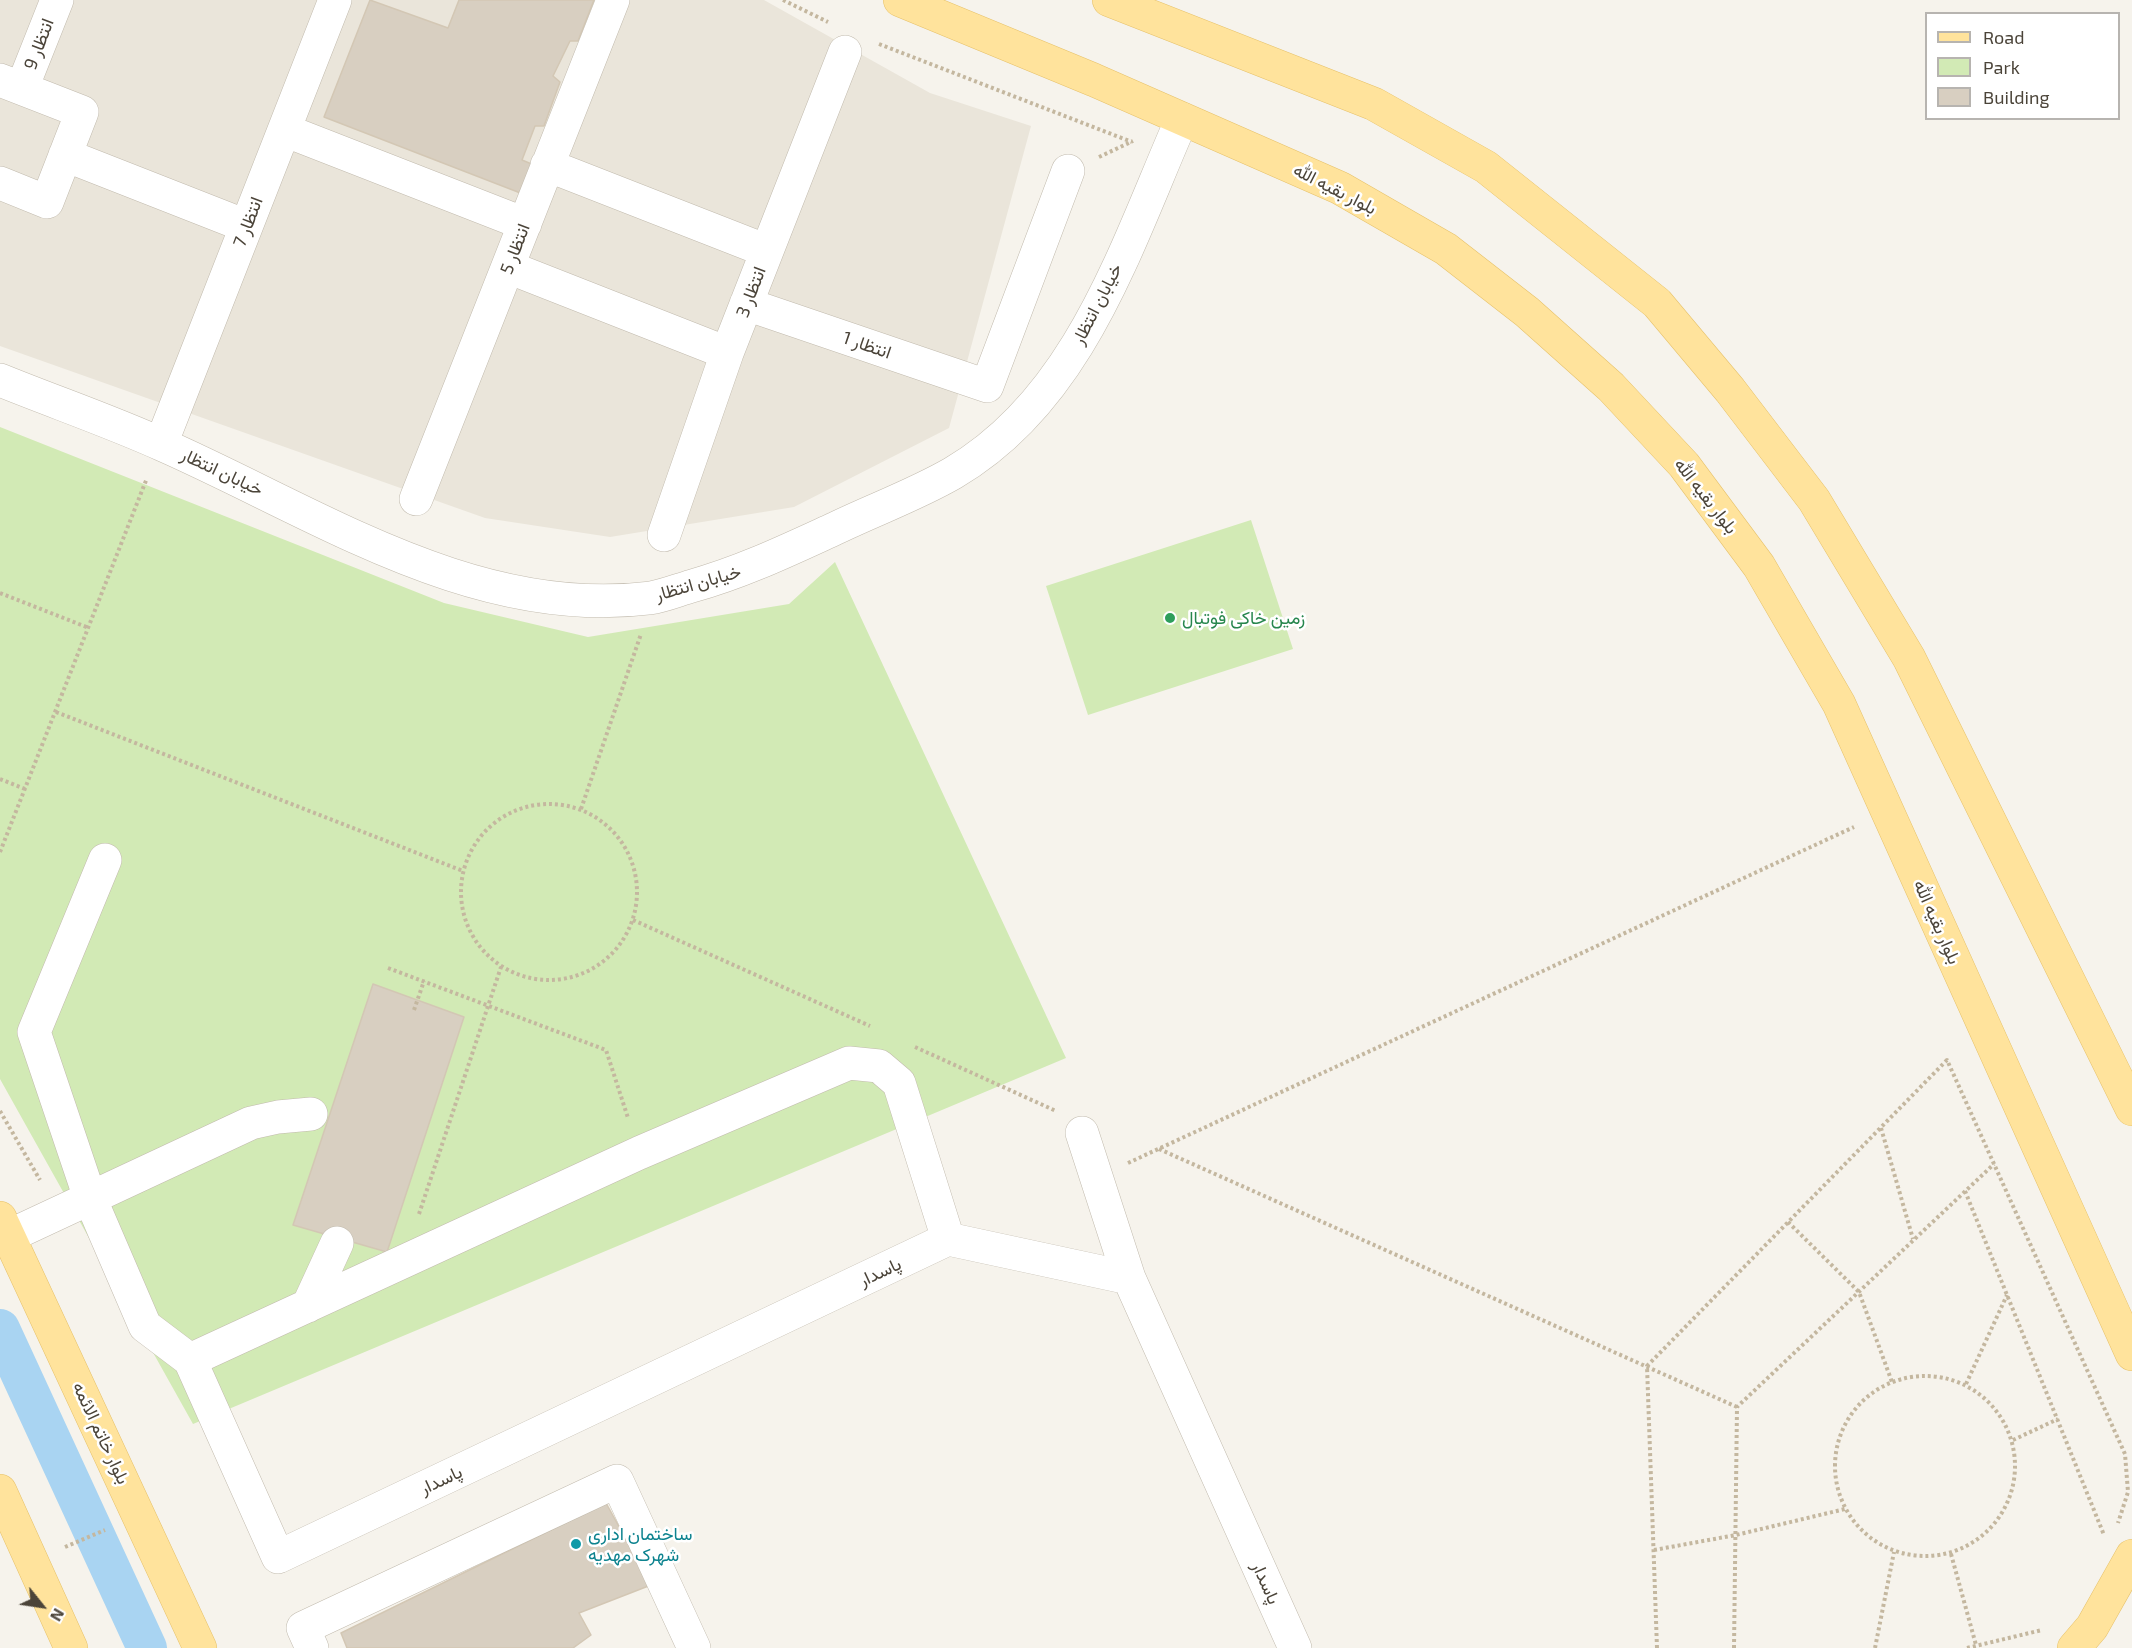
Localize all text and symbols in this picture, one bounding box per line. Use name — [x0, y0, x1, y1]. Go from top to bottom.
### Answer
legend — [1925, 12, 2120, 120]
street label: انتظار 9 — [19, 15, 59, 73]
text: Road — [1983, 26, 2024, 48]
text: Park — [1983, 56, 2020, 78]
text: Building — [1983, 86, 2050, 108]
street label: بلوار بقیه الله — [1290, 159, 1380, 219]
street label: انتظار 7 — [229, 194, 267, 250]
street label: انتظار 5 — [496, 221, 534, 277]
street label: خیابان انتظار — [1067, 260, 1127, 348]
street label: انتظار 3 — [731, 263, 771, 321]
street label: انتظار 1 — [840, 327, 894, 363]
street label: خیابان انتظار — [177, 444, 267, 500]
street label: بلوار بقیه الله — [1670, 454, 1742, 538]
street label: خیابان انتظار — [653, 560, 743, 606]
place label: زمین خاکی فوتبال — [1182, 607, 1305, 629]
marker: زمین خاکی فوتبال — [1163, 611, 1177, 625]
street label: بلوار بقیه الله — [1909, 876, 1965, 968]
street label: پاسدار — [855, 1253, 905, 1291]
street label: بلوار خاتم الائمه — [68, 1378, 134, 1488]
street label: پاسدار — [416, 1461, 466, 1499]
place label: ساختمان اداری شهرک مهدیه — [588, 1523, 692, 1565]
marker: ساختمان اداری شهرک مهدیه — [569, 1537, 583, 1551]
street label: پاسدار — [1247, 1558, 1285, 1608]
north arrow — [12, 1576, 72, 1636]
text: N — [47, 1605, 69, 1625]

